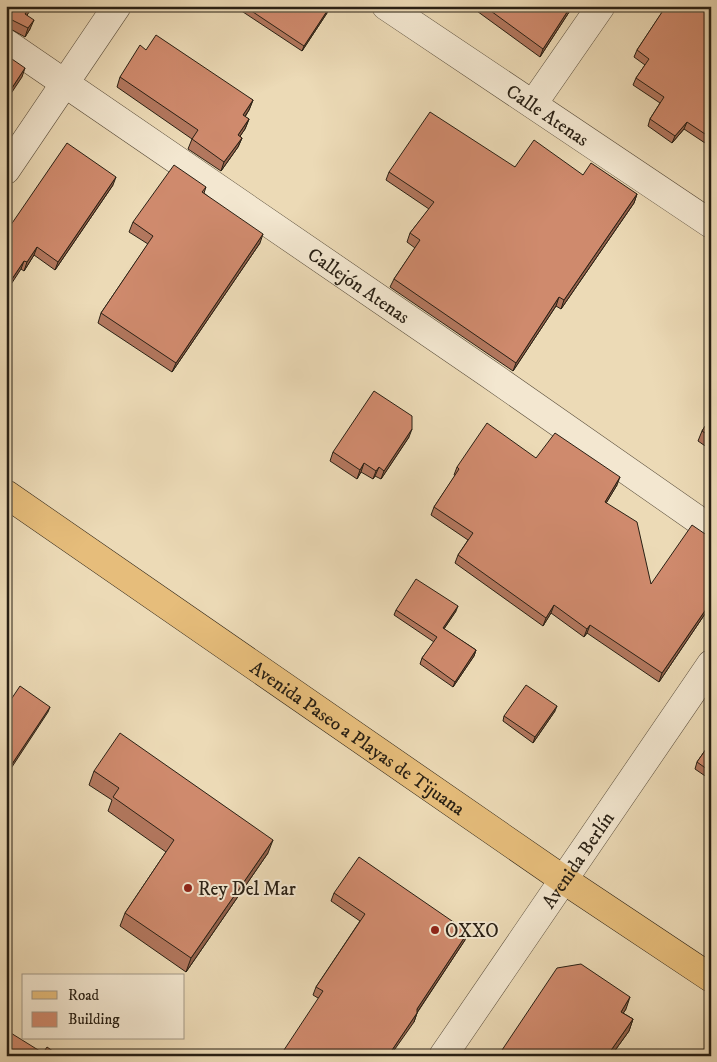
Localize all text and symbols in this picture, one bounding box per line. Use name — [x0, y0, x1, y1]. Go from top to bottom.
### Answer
street label: Calle Atenas — [501, 80, 593, 152]
street label: Callejón Atenas — [303, 243, 413, 329]
street label: Avenida Paseo a Playas de Tijuana — [245, 656, 469, 821]
street label: Avenida Berlín — [538, 808, 620, 913]
place label: Rey Del Mar — [198, 878, 296, 901]
marker: Rey Del Mar — [182, 882, 194, 894]
place label: OXXO — [445, 920, 499, 943]
marker: OXXO — [429, 924, 441, 936]
legend — [22, 974, 185, 1040]
text: Road — [68, 986, 100, 1005]
text: Building — [68, 1010, 120, 1029]

